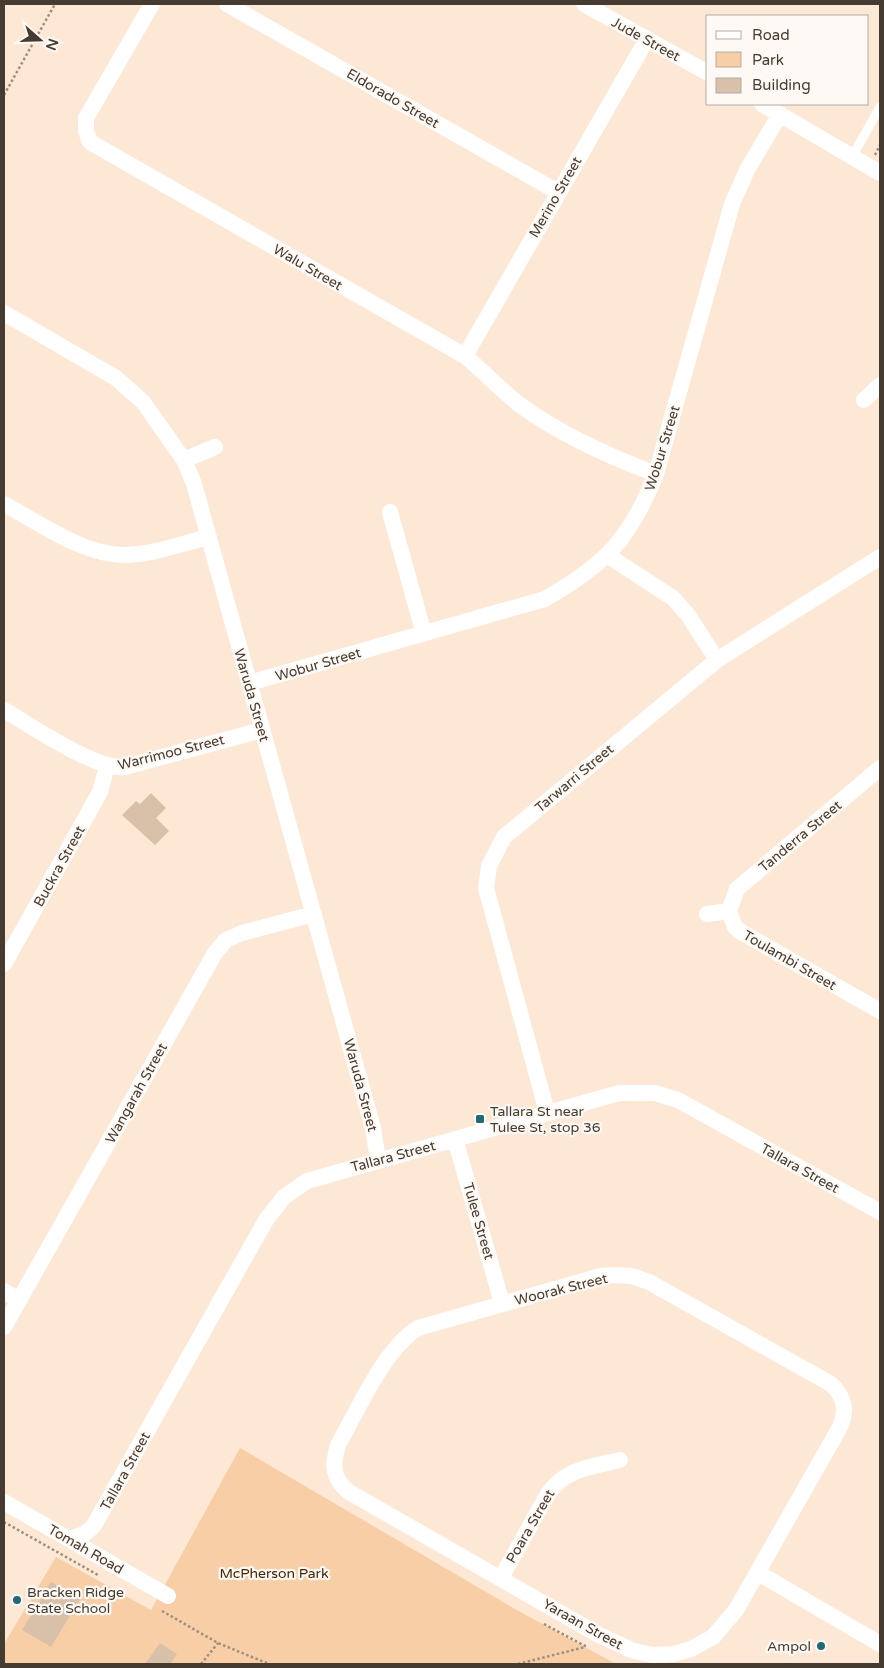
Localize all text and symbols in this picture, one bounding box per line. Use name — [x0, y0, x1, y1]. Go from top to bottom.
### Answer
street label: Jude Street — [609, 14, 683, 65]
north arrow — [15, 15, 65, 65]
legend — [706, 15, 869, 105]
text: Road — [752, 26, 790, 44]
text: N — [42, 36, 62, 52]
text: Park — [752, 51, 784, 69]
street label: Eldorado Street — [343, 65, 443, 132]
text: Building — [752, 76, 811, 94]
street label: Merino Street — [525, 153, 586, 241]
street label: Walu Street — [270, 241, 346, 294]
street label: Wobur Street — [641, 403, 684, 493]
street label: Wobur Street — [273, 644, 364, 685]
street label: Waruda Street — [230, 647, 273, 744]
street label: Warrimoo Street — [116, 731, 227, 774]
street label: Tarwarri Street — [532, 740, 618, 816]
street label: Tanderra Street — [755, 796, 846, 876]
street label: Buckra Street — [30, 822, 89, 910]
street label: Toulambi Street — [740, 927, 840, 994]
street label: Waruda Street — [340, 1037, 381, 1134]
street label: Wangarah Street — [102, 1040, 171, 1146]
place label: Tallara St near Tulee St, stop 36 — [490, 1103, 601, 1136]
marker: Tallara St near Tulee St, stop 36 — [474, 1113, 486, 1125]
street label: Tallara Street — [349, 1137, 438, 1176]
street label: Tallara Street — [758, 1140, 842, 1197]
street label: Tulee Street — [459, 1181, 498, 1262]
street label: Woorak Street — [513, 1270, 610, 1309]
street label: Tallara Street — [97, 1429, 154, 1513]
street label: Poara Street — [502, 1486, 559, 1566]
street label: Tomah Road — [45, 1521, 126, 1578]
park label: McPherson Park — [219, 1565, 329, 1582]
place label: Bracken Ridge State School — [27, 1584, 124, 1617]
marker: Bracken Ridge State School — [11, 1594, 23, 1606]
street label: Yaraan Street — [540, 1595, 626, 1654]
place label: Ampol — [767, 1638, 811, 1655]
marker: Ampol — [815, 1640, 827, 1652]

